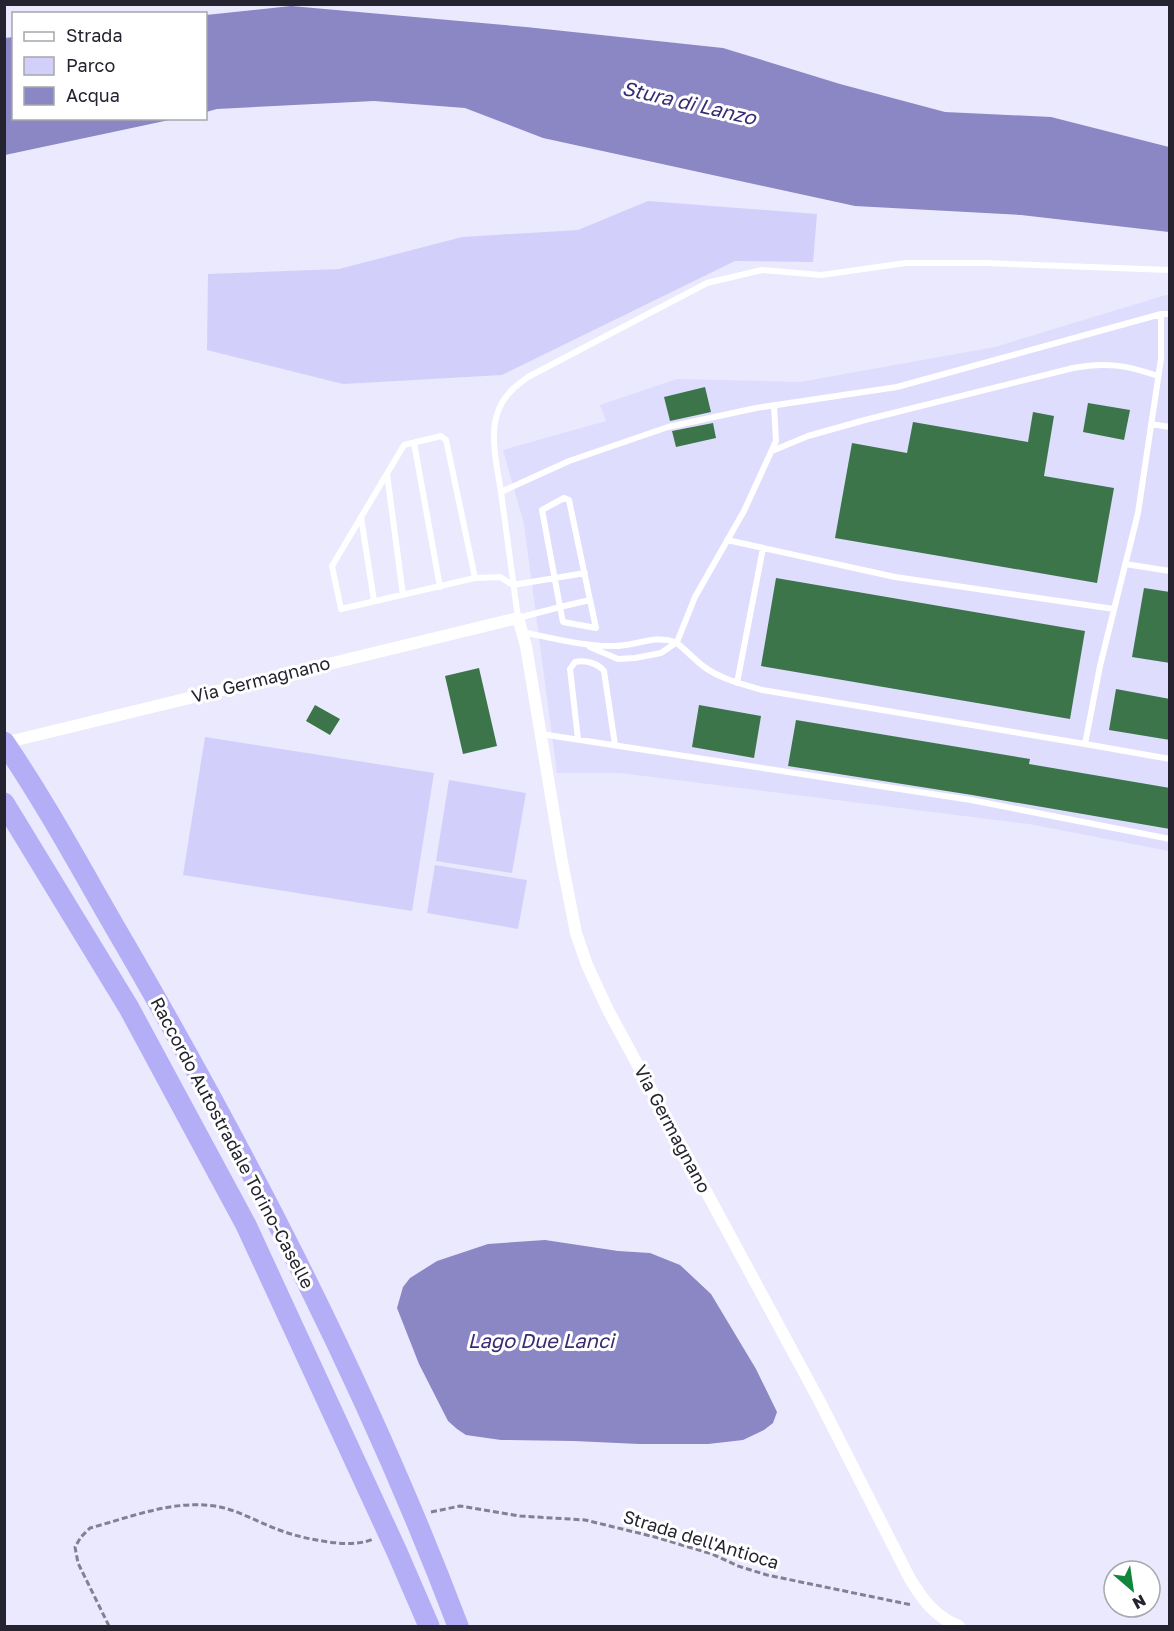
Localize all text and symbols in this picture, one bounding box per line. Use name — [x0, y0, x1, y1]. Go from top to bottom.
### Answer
legend — [12, 12, 207, 120]
text: Strada — [66, 24, 123, 46]
text: Parco — [66, 54, 115, 76]
water label: Stura di Lanzo — [620, 75, 759, 129]
text: Acqua — [66, 84, 120, 106]
street label: Via Germagnano — [189, 651, 332, 707]
street label: Raccordo Autostradale Torino-Caselle — [146, 993, 319, 1292]
street label: Via Germagnano — [630, 1061, 716, 1196]
water label: Lago Due Lanci — [468, 1328, 617, 1353]
street label: Strada dell'Antioca — [621, 1505, 782, 1573]
north arrow — [1102, 1559, 1162, 1619]
text: N — [1129, 1590, 1149, 1614]

